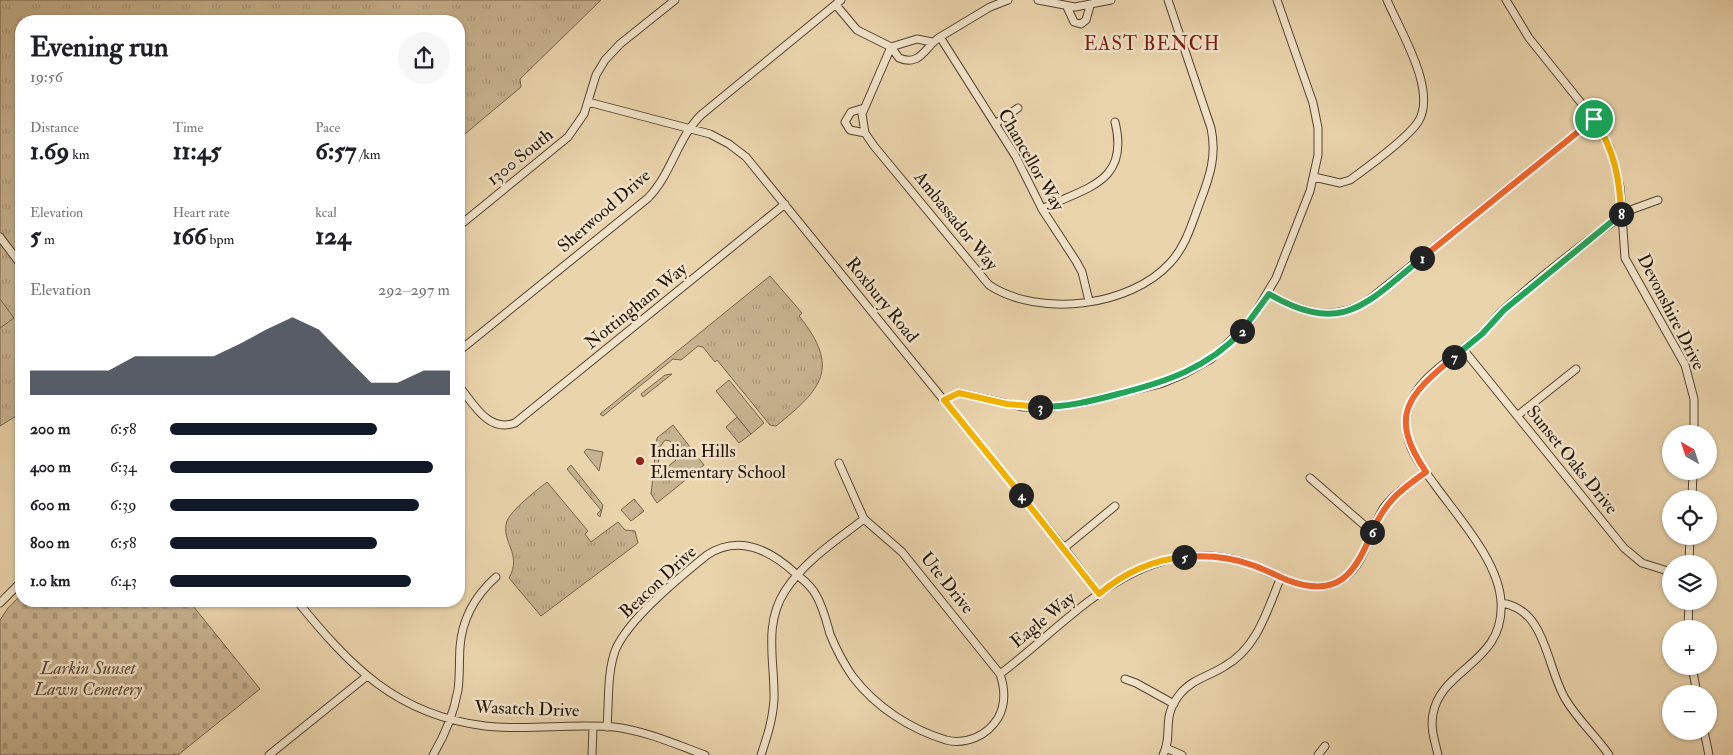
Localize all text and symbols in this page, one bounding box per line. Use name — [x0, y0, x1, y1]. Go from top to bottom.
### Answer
text: Evening run — [30, 30, 168, 65]
button: share — [398, 32, 450, 84]
district label: EAST BENCH — [1084, 32, 1220, 56]
text: 19:56 — [30, 67, 63, 87]
pin — [1573, 98, 1615, 140]
street label: Chancellor Way — [992, 105, 1070, 216]
icon: arrive — [1580, 105, 1608, 133]
text: Distance — [30, 119, 79, 136]
text: Time — [173, 119, 203, 136]
text: Pace — [315, 119, 340, 136]
street label: 1300 South — [482, 123, 558, 191]
text: 1.69 — [30, 136, 69, 167]
text: 11:45 — [173, 136, 221, 167]
text: 6:57 — [315, 136, 357, 167]
text: km — [69, 146, 90, 163]
text: /km — [357, 146, 381, 163]
street label: Sherwood Drive — [553, 164, 656, 258]
street label: Ambassador Way — [908, 166, 1004, 276]
pin: 8 — [1608, 202, 1634, 226]
text: Elevation — [30, 204, 83, 221]
text: Heart rate — [173, 204, 230, 221]
text: kcal — [315, 204, 337, 221]
text: 8 — [1618, 206, 1625, 223]
text: 5 — [30, 221, 41, 252]
text: 166 — [173, 221, 207, 252]
text: 124 — [315, 221, 350, 252]
text: m — [41, 231, 55, 248]
text: bpm — [207, 231, 234, 248]
pin: 1 — [1410, 246, 1434, 270]
text: 1 — [1420, 250, 1425, 267]
street label: Devonshire Drive — [1632, 250, 1710, 374]
street label: Roxbury Road — [841, 253, 924, 347]
street label: Nottingham Way — [580, 257, 693, 354]
text: Elevation — [30, 280, 91, 300]
text: 292–297 m — [378, 280, 450, 300]
pin: 2 — [1230, 318, 1254, 344]
text: 2 — [1239, 323, 1246, 340]
pin: 7 — [1442, 344, 1466, 370]
text: 7 — [1451, 349, 1458, 366]
pin: 3 — [1028, 394, 1052, 420]
text: 3 — [1038, 399, 1043, 416]
street label: Sunset Oaks Drive — [1521, 401, 1623, 519]
text: 200 m — [30, 419, 70, 439]
text: 6:58 — [110, 419, 137, 439]
north arrow — [1662, 425, 1718, 480]
map controls — [1662, 425, 1717, 740]
place label: Indian Hills Elementary School — [650, 440, 786, 484]
marker: Indian Hills Elementary School — [634, 455, 646, 467]
text: 400 m — [30, 457, 71, 477]
text: 6:34 — [110, 457, 137, 477]
pin: 4 — [1008, 482, 1034, 508]
text: 4 — [1018, 487, 1025, 504]
button: locate — [1662, 490, 1717, 545]
text: 600 m — [30, 495, 70, 515]
text: 6:39 — [110, 495, 136, 515]
pin: 6 — [1360, 520, 1384, 544]
text: 6 — [1369, 524, 1376, 541]
text: 800 m — [30, 533, 70, 553]
text: 6:58 — [110, 533, 137, 553]
street label: Beacon Drive — [615, 540, 702, 623]
pin: 5 — [1172, 544, 1196, 570]
street label: Ute Drive — [915, 547, 979, 619]
text: 5 — [1181, 549, 1188, 566]
button: layers — [1662, 555, 1717, 610]
text: 1.0 km — [30, 571, 70, 591]
text: 6:43 — [110, 571, 137, 591]
street label: Eagle Way — [1006, 586, 1081, 653]
button: + — [1662, 620, 1717, 675]
park label: Larkin Sunset Lawn Cemetery — [33, 657, 143, 701]
button: − — [1662, 685, 1717, 740]
street label: Wasatch Drive — [473, 696, 580, 722]

